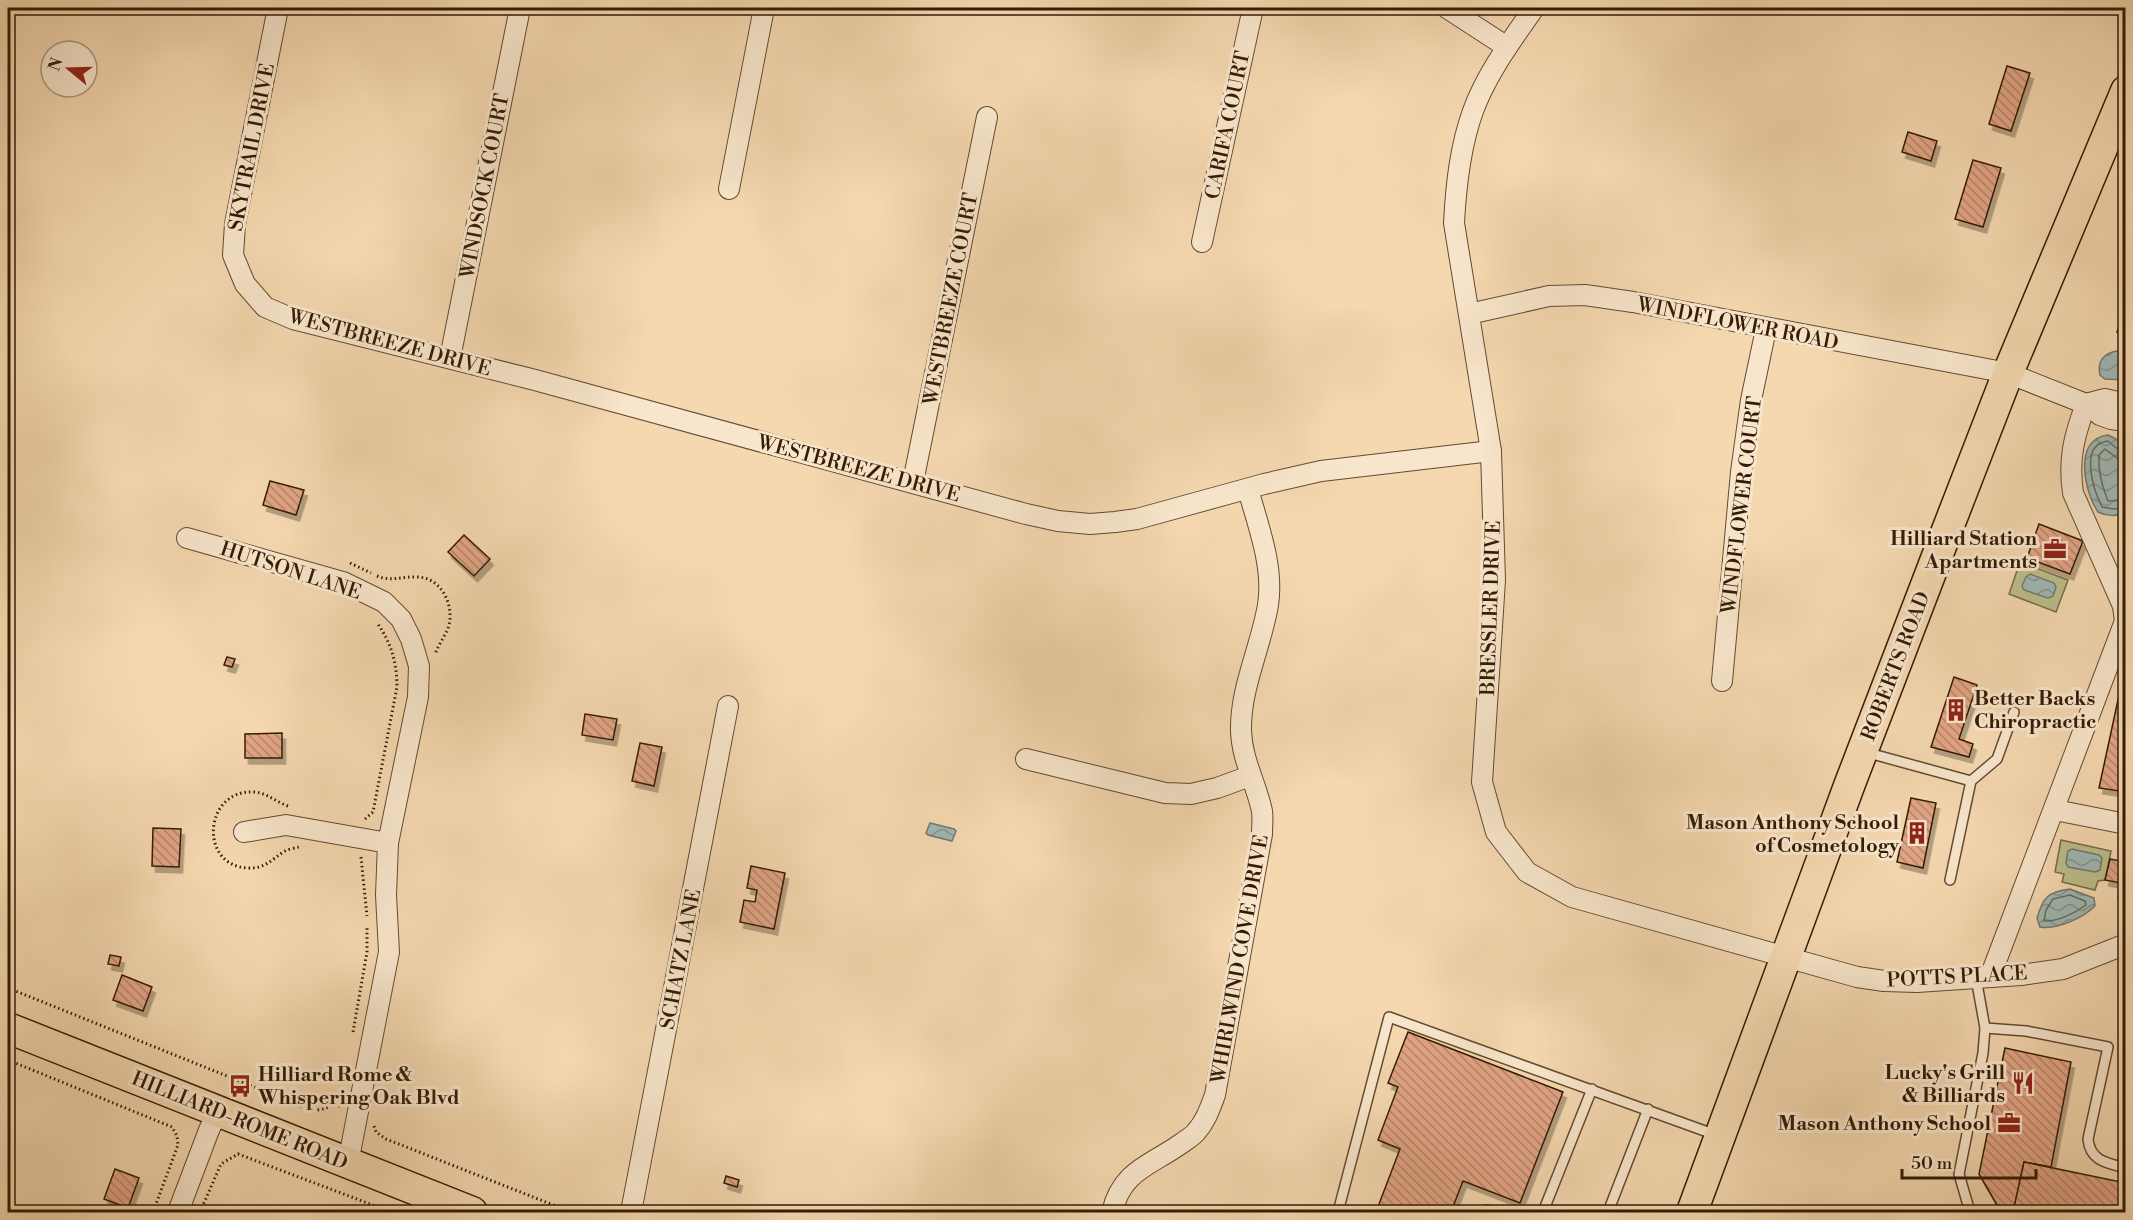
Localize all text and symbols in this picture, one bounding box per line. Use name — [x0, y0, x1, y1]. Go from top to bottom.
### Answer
north arrow — [39, 39, 99, 99]
street label: CARIFA COURT — [1201, 49, 1256, 202]
text: N — [44, 55, 67, 74]
street label: SKYTRAIL DRIVE — [224, 61, 281, 233]
street label: WINDSOCK COURT — [455, 92, 516, 282]
street label: WESTBREEZE COURT — [918, 191, 984, 409]
street label: WINDFLOWER ROAD — [1634, 293, 1840, 356]
street label: WESTBREEZE DRIVE — [284, 304, 494, 383]
street label: WINDFLOWER COURT — [1717, 395, 1768, 616]
street label: WESTBREEZE DRIVE — [753, 430, 963, 509]
street label: BRESSLER DRIVE — [1476, 520, 1507, 697]
place label: Hilliard Station Apartments — [1890, 527, 2038, 575]
office icon: Hilliard Station Apartments — [2042, 536, 2068, 562]
street label: HUTSON LANE — [217, 537, 364, 606]
street label: ROBERTS ROAD — [1856, 588, 1936, 745]
place label: Better Backs Chiropractic — [1974, 687, 2096, 735]
building icon: Better Backs Chiropractic — [1943, 697, 1969, 723]
place label: Mason Anthony School of Cosmetology — [1686, 811, 1900, 859]
building icon: Mason Anthony School of Cosmetology — [1904, 820, 1930, 846]
street label: WHIRLWIND COVE DRIVE — [1206, 833, 1275, 1087]
street label: SCHATZ LANE — [656, 887, 707, 1031]
street label: POTTS PLACE — [1886, 961, 2028, 994]
place label: Lucky's Grill & Billiards — [1885, 1061, 2005, 1109]
place label: Hilliard Rome & Whispering Oak Blvd — [257, 1063, 460, 1111]
street label: HILLIARD-ROME ROAD — [128, 1067, 351, 1176]
restaurant icon: Lucky's Grill & Billiards — [2010, 1070, 2036, 1096]
bus stop icon: Hilliard Rome & Whispering Oak Blvd — [227, 1073, 253, 1099]
office icon: Mason Anthony School — [1996, 1110, 2022, 1136]
place label: Mason Anthony School — [1778, 1112, 1991, 1137]
scale bar — [1902, 1142, 2036, 1180]
text: 50 m — [1911, 1152, 1953, 1175]

